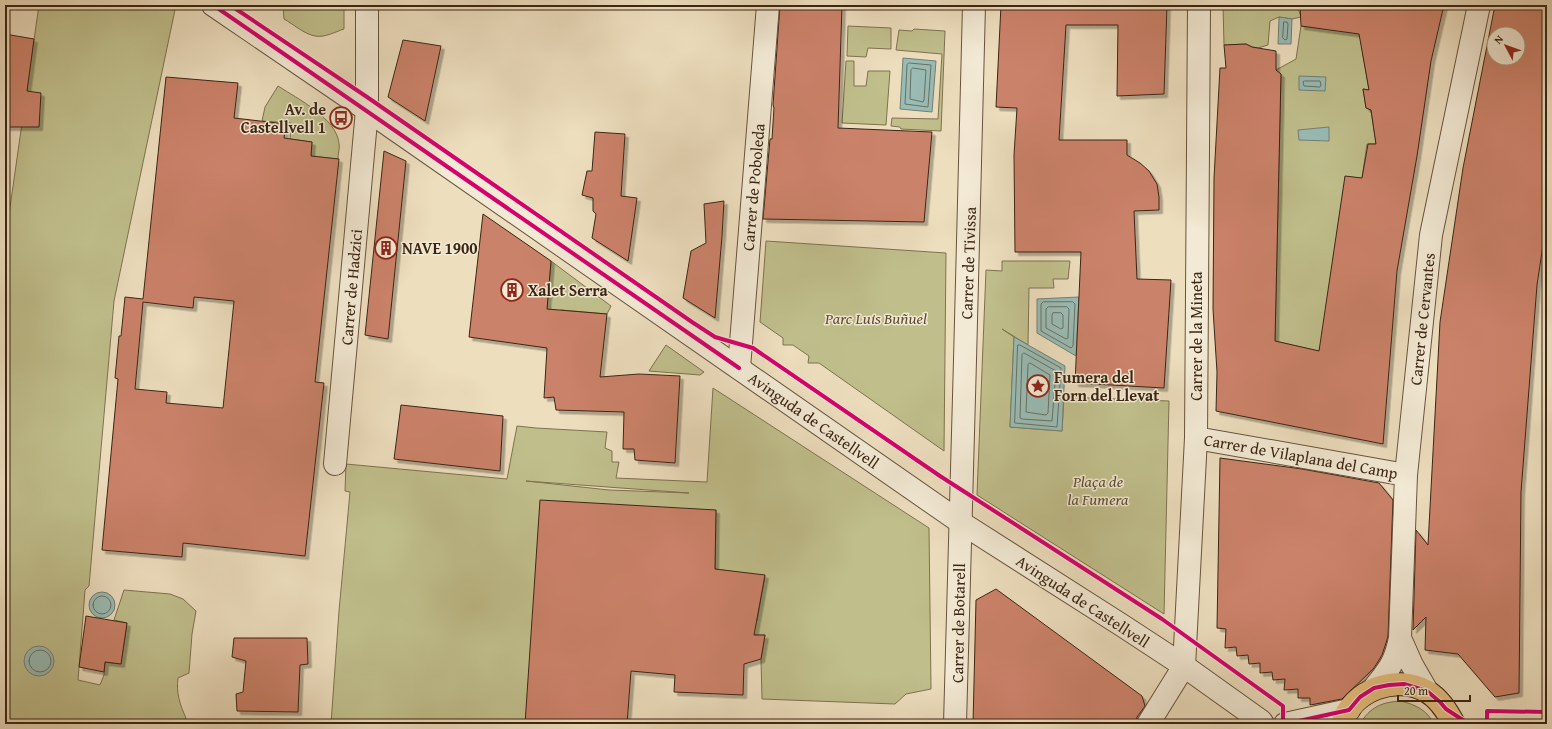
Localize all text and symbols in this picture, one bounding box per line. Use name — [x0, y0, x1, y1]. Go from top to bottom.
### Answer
north arrow — [1486, 26, 1526, 66]
text: N — [1490, 31, 1507, 47]
place label: Av. de Castellvell 1 — [241, 97, 326, 139]
bus stop icon: Av. de Castellvell 1 — [328, 105, 354, 131]
street label: Carrer de Poboleda — [735, 122, 771, 252]
street label: Carrer de Tivissa — [954, 206, 982, 320]
street label: Carrer de Hadzici — [334, 228, 368, 346]
building icon: NAVE 1900 — [373, 235, 399, 261]
place label: NAVE 1900 — [402, 236, 478, 260]
street label: Carrer de Cervantes — [1403, 252, 1441, 386]
street label: Carrer de la Mineta — [1184, 271, 1208, 401]
building icon: Xalet Serra — [499, 277, 525, 303]
place label: Xalet Serra — [528, 278, 609, 302]
park label: Parc Luis Buñuel — [824, 306, 927, 330]
place label: Fumera del Forn del Llevat — [1054, 365, 1159, 407]
street label: Avinguda de Castellvell — [744, 366, 885, 475]
place icon: Fumera del Forn del Llevat — [1025, 373, 1051, 399]
street label: Carrer de Vilaplana del Camp — [1202, 427, 1400, 485]
park label: Plaça de la Fumera — [1068, 469, 1129, 511]
street label: Avinguda de Castellvell — [1011, 549, 1155, 654]
street label: Carrer de Botarell — [945, 562, 971, 683]
scale bar — [1398, 677, 1470, 703]
text: 20 m — [1404, 682, 1428, 699]

